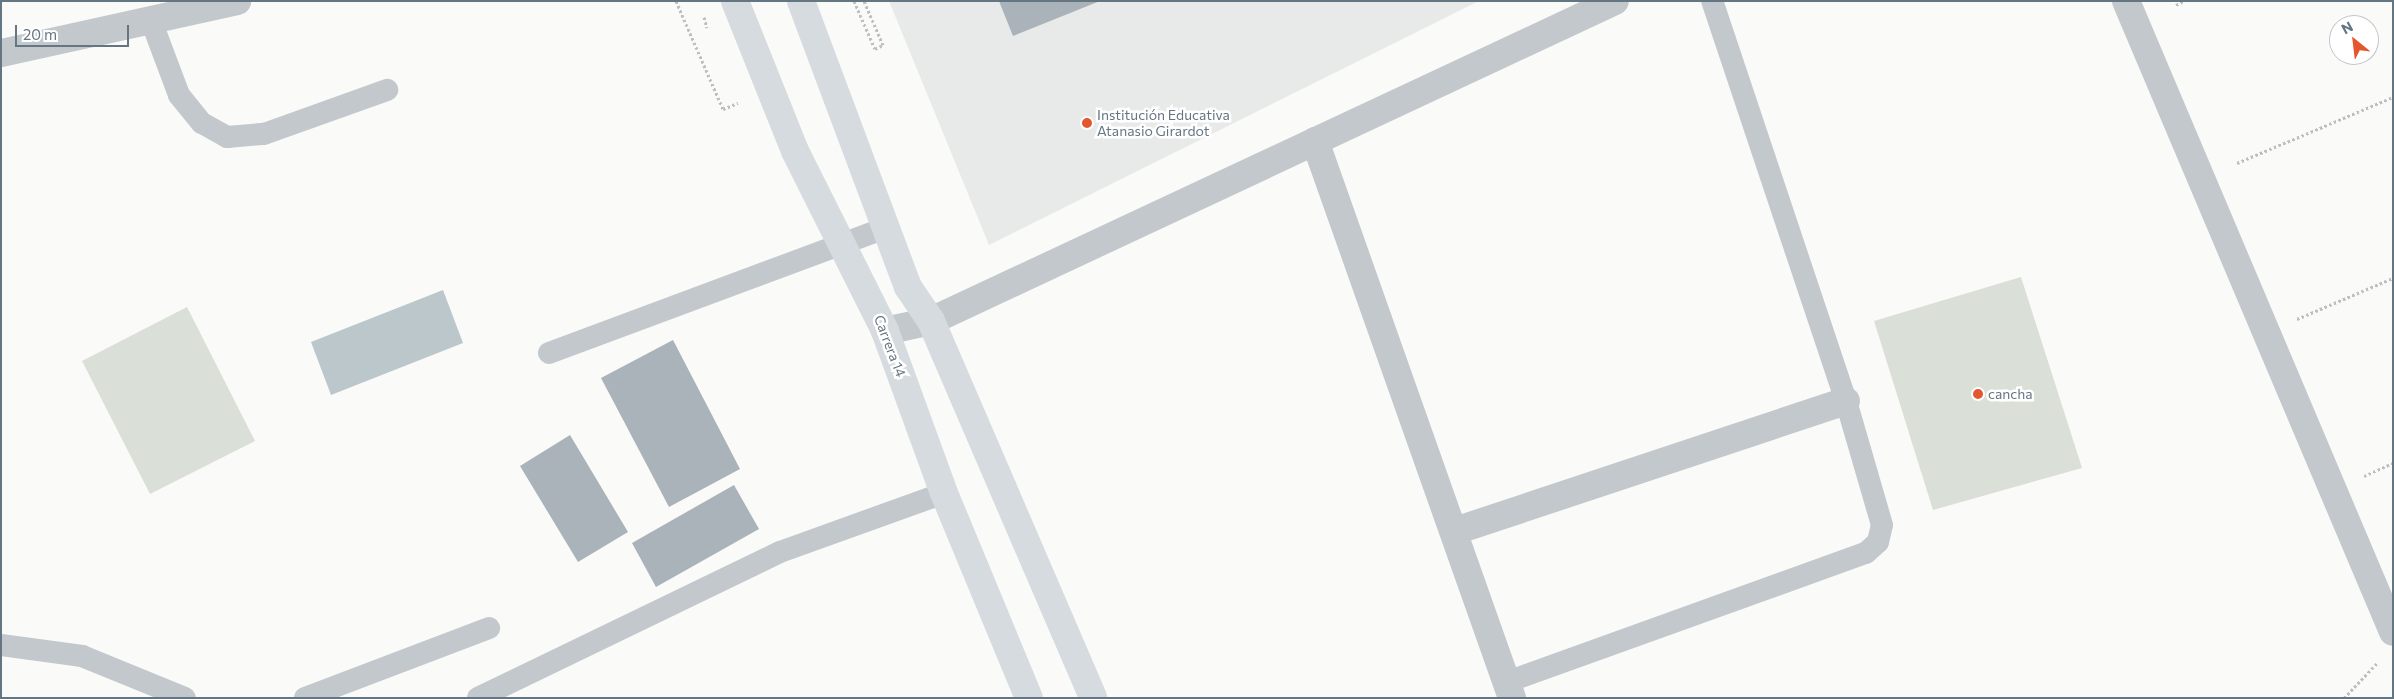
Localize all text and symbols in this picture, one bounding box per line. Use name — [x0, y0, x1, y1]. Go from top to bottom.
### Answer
scale bar — [18, 15, 131, 47]
north arrow — [2329, 15, 2379, 65]
text: N — [2338, 17, 2356, 37]
text: 20 m — [23, 25, 57, 43]
place label: Institución Educativa Atanasio Girardot — [1097, 107, 1230, 140]
marker: Institución Educativa Atanasio Girardot — [1081, 117, 1093, 129]
street label: Carrera 14 — [870, 313, 910, 379]
place label: cancha — [1988, 386, 2033, 402]
marker: cancha — [1972, 388, 1984, 400]

